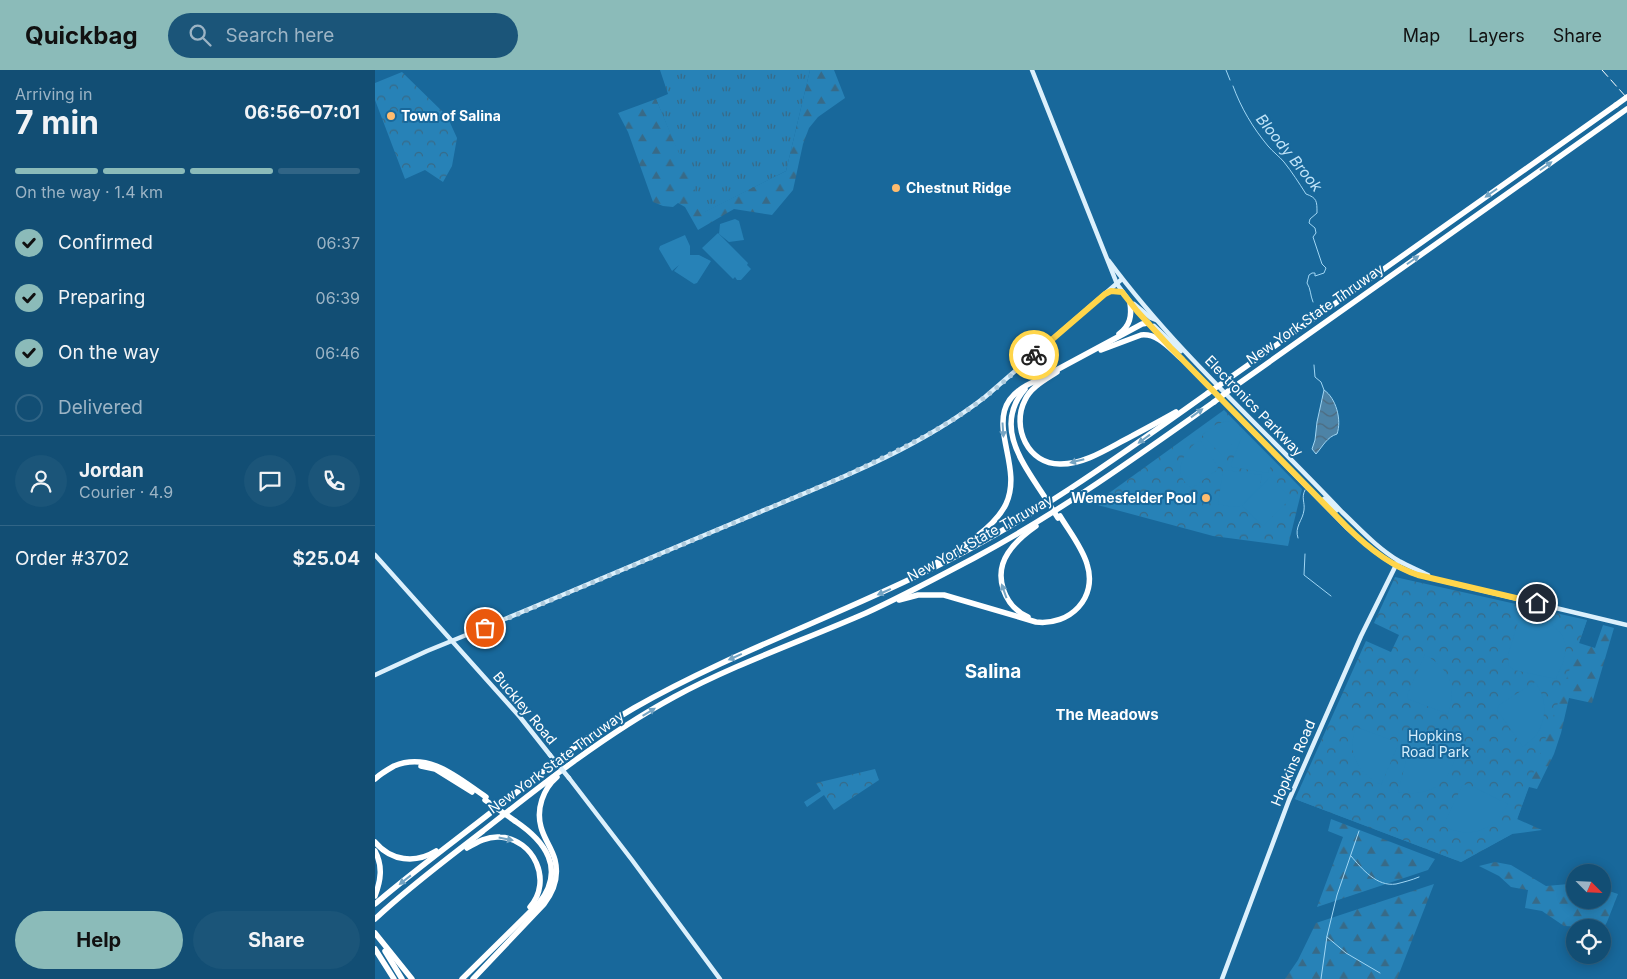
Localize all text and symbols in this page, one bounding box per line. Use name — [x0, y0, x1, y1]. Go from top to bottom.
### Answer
search box — [168, 13, 518, 58]
text: Quickbag — [25, 21, 138, 50]
icon: search — [186, 21, 214, 49]
text: Search here — [226, 24, 334, 47]
text: Map — [1403, 25, 1440, 46]
text: Layers — [1468, 25, 1525, 46]
text: Share — [1553, 25, 1602, 46]
text: Arriving in — [15, 84, 92, 104]
text: 06:56–07:01 — [244, 101, 360, 124]
text: 7 min — [15, 103, 99, 142]
place label: Town of Salina — [401, 107, 501, 124]
marker: Town of Salina — [385, 110, 397, 122]
water label: Bloody Brook — [1252, 110, 1327, 196]
one-way arrow — [1539, 161, 1553, 171]
place label: Chestnut Ridge — [906, 179, 1011, 196]
text: On the way · 1.4 km — [15, 182, 163, 202]
marker: Chestnut Ridge — [890, 182, 902, 194]
one-way arrow — [1484, 188, 1498, 198]
icon: check — [15, 229, 43, 257]
text: Confirmed — [58, 231, 153, 254]
text: 06:37 — [316, 233, 360, 253]
one-way arrow — [1407, 255, 1420, 265]
street label: New York State Thruway — [1243, 260, 1387, 367]
icon: check — [15, 284, 43, 312]
text: Preparing — [58, 286, 145, 309]
text: 06:39 — [316, 288, 360, 308]
courier — [1009, 330, 1059, 380]
icon: check — [15, 339, 43, 367]
text: On the way — [58, 341, 160, 364]
icon: bike — [1020, 341, 1048, 369]
text: 06:46 — [315, 343, 360, 363]
street label: Electronics Parkway — [1202, 352, 1307, 460]
text: Delivered — [58, 396, 143, 419]
one-way arrow — [1190, 408, 1203, 419]
one-way arrow — [999, 422, 1007, 438]
one-way arrow — [1137, 434, 1151, 444]
button: person — [15, 455, 67, 507]
button: chat — [244, 455, 296, 507]
button: phone — [308, 455, 360, 507]
one-way arrow — [1069, 458, 1084, 466]
text: Jordan — [79, 459, 144, 482]
text: Courier · 4.9 — [79, 482, 173, 502]
place label: Wemesfelder Pool — [1071, 489, 1196, 506]
street label: New York State Thruway — [904, 490, 1056, 585]
marker: Wemesfelder Pool — [1200, 492, 1212, 504]
text: Order #3702 — [15, 547, 129, 570]
text: $25.04 — [292, 547, 360, 570]
pin — [1516, 582, 1558, 624]
one-way arrow — [1000, 583, 1007, 598]
one-way arrow — [877, 588, 891, 596]
icon: home — [1523, 589, 1551, 617]
pin — [464, 607, 506, 649]
icon: bag — [471, 614, 499, 642]
one-way arrow — [728, 654, 742, 662]
district label: Salina — [965, 660, 1021, 683]
street label: Buckley Road — [490, 668, 561, 748]
district label: The Meadows — [1055, 705, 1159, 724]
street label: New York State Thruway — [485, 707, 627, 817]
one-way arrow — [643, 707, 656, 716]
street label: Hopkins Road — [1267, 717, 1318, 808]
park label: Hopkins Road Park — [1401, 727, 1469, 760]
one-way arrow — [498, 835, 514, 843]
north arrow — [1566, 864, 1611, 909]
map controls — [1566, 864, 1611, 964]
one-way arrow — [399, 874, 412, 885]
button: Help — [15, 911, 183, 969]
button: Share — [193, 911, 360, 969]
button: locate — [1566, 919, 1611, 964]

